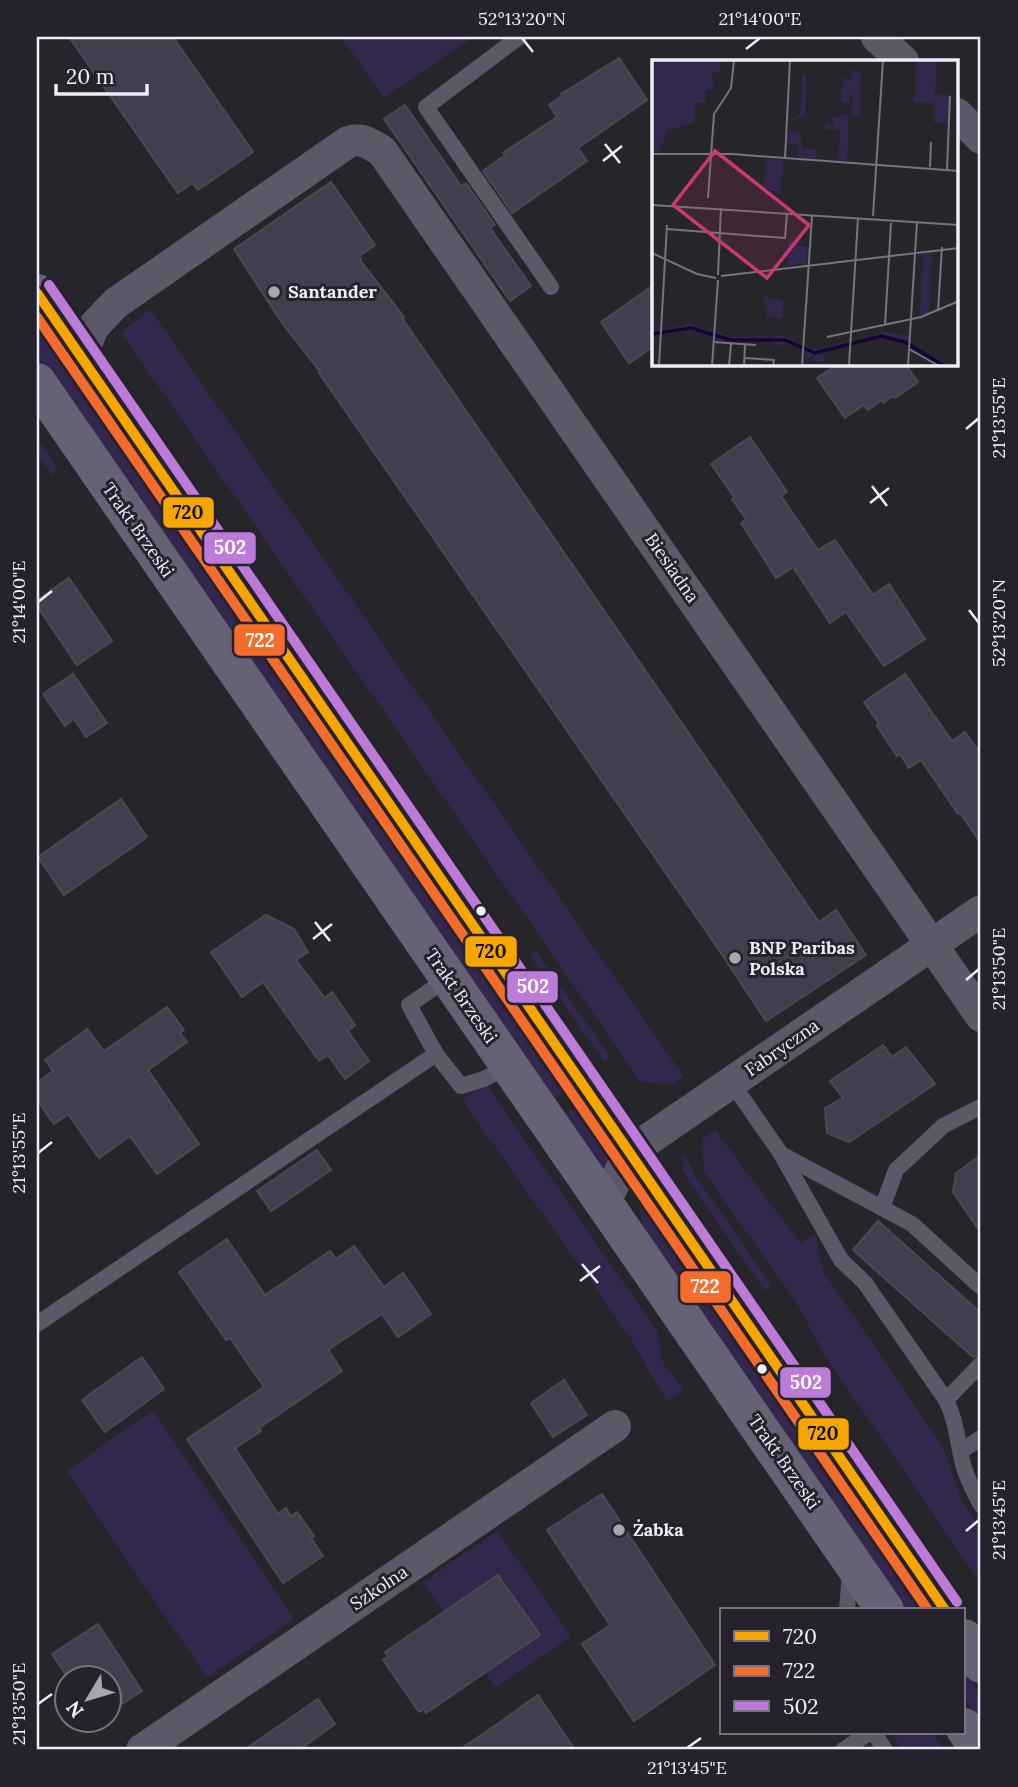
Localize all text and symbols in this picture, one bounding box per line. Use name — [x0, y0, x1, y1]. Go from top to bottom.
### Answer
text: 52°13'20"N — [478, 7, 566, 30]
text: 21°14'00"E — [718, 7, 802, 30]
scale bar — [56, 52, 147, 96]
inset map — [652, 60, 958, 366]
text: 20 m — [66, 63, 115, 90]
place label: Santander — [288, 280, 377, 303]
marker: Santander — [266, 284, 282, 300]
text: 21°13'55"E — [987, 378, 1010, 458]
street label: Trakt Brzeski — [97, 478, 179, 581]
line badge: 720 — [162, 496, 215, 529]
text: 720 — [172, 500, 204, 524]
street label: Biesiadna — [640, 529, 705, 607]
line badge: 502 — [203, 531, 257, 565]
text: 502 — [214, 535, 246, 559]
text: 21°14'00"E — [7, 560, 30, 644]
text: 52°13'20"N — [987, 579, 1010, 667]
line badge: 722 — [233, 623, 286, 657]
text: 722 — [245, 628, 275, 652]
unlabelled marker — [474, 904, 488, 918]
text: 21°13'50"E — [987, 928, 1010, 1010]
line badge: 720 — [464, 935, 518, 968]
place label: BNP Paribas Polska — [749, 936, 855, 980]
text: 720 — [475, 939, 507, 963]
street label: Trakt Brzeski — [420, 944, 502, 1047]
marker: BNP Paribas Polska — [727, 950, 743, 966]
line badge: 502 — [506, 970, 559, 1004]
text: 502 — [517, 974, 549, 998]
street label: Fabryczna — [740, 1014, 823, 1081]
text: 21°13'55"E — [7, 1113, 30, 1193]
line badge: 722 — [679, 1270, 732, 1304]
text: 722 — [690, 1274, 720, 1298]
unlabelled marker — [755, 1362, 769, 1376]
line badge: 502 — [779, 1366, 832, 1399]
text: 502 — [790, 1370, 822, 1394]
street label: Trakt Brzeski — [743, 1410, 825, 1513]
line badge: 720 — [797, 1417, 850, 1451]
text: 720 — [807, 1421, 839, 1445]
text: 21°13'45"E — [987, 1480, 1010, 1560]
place label: Żabka — [633, 1518, 684, 1541]
marker: Żabka — [611, 1522, 627, 1538]
street label: Szkolna — [346, 1560, 412, 1615]
legend — [720, 1608, 965, 1734]
text: 720 — [783, 1623, 817, 1650]
text: 722 — [783, 1657, 815, 1684]
text: 21°13'50"E — [7, 1663, 30, 1745]
north arrow — [52, 1664, 122, 1734]
text: 502 — [783, 1693, 819, 1720]
text: N — [60, 1696, 89, 1723]
text: 21°13'45"E — [647, 1756, 727, 1779]

